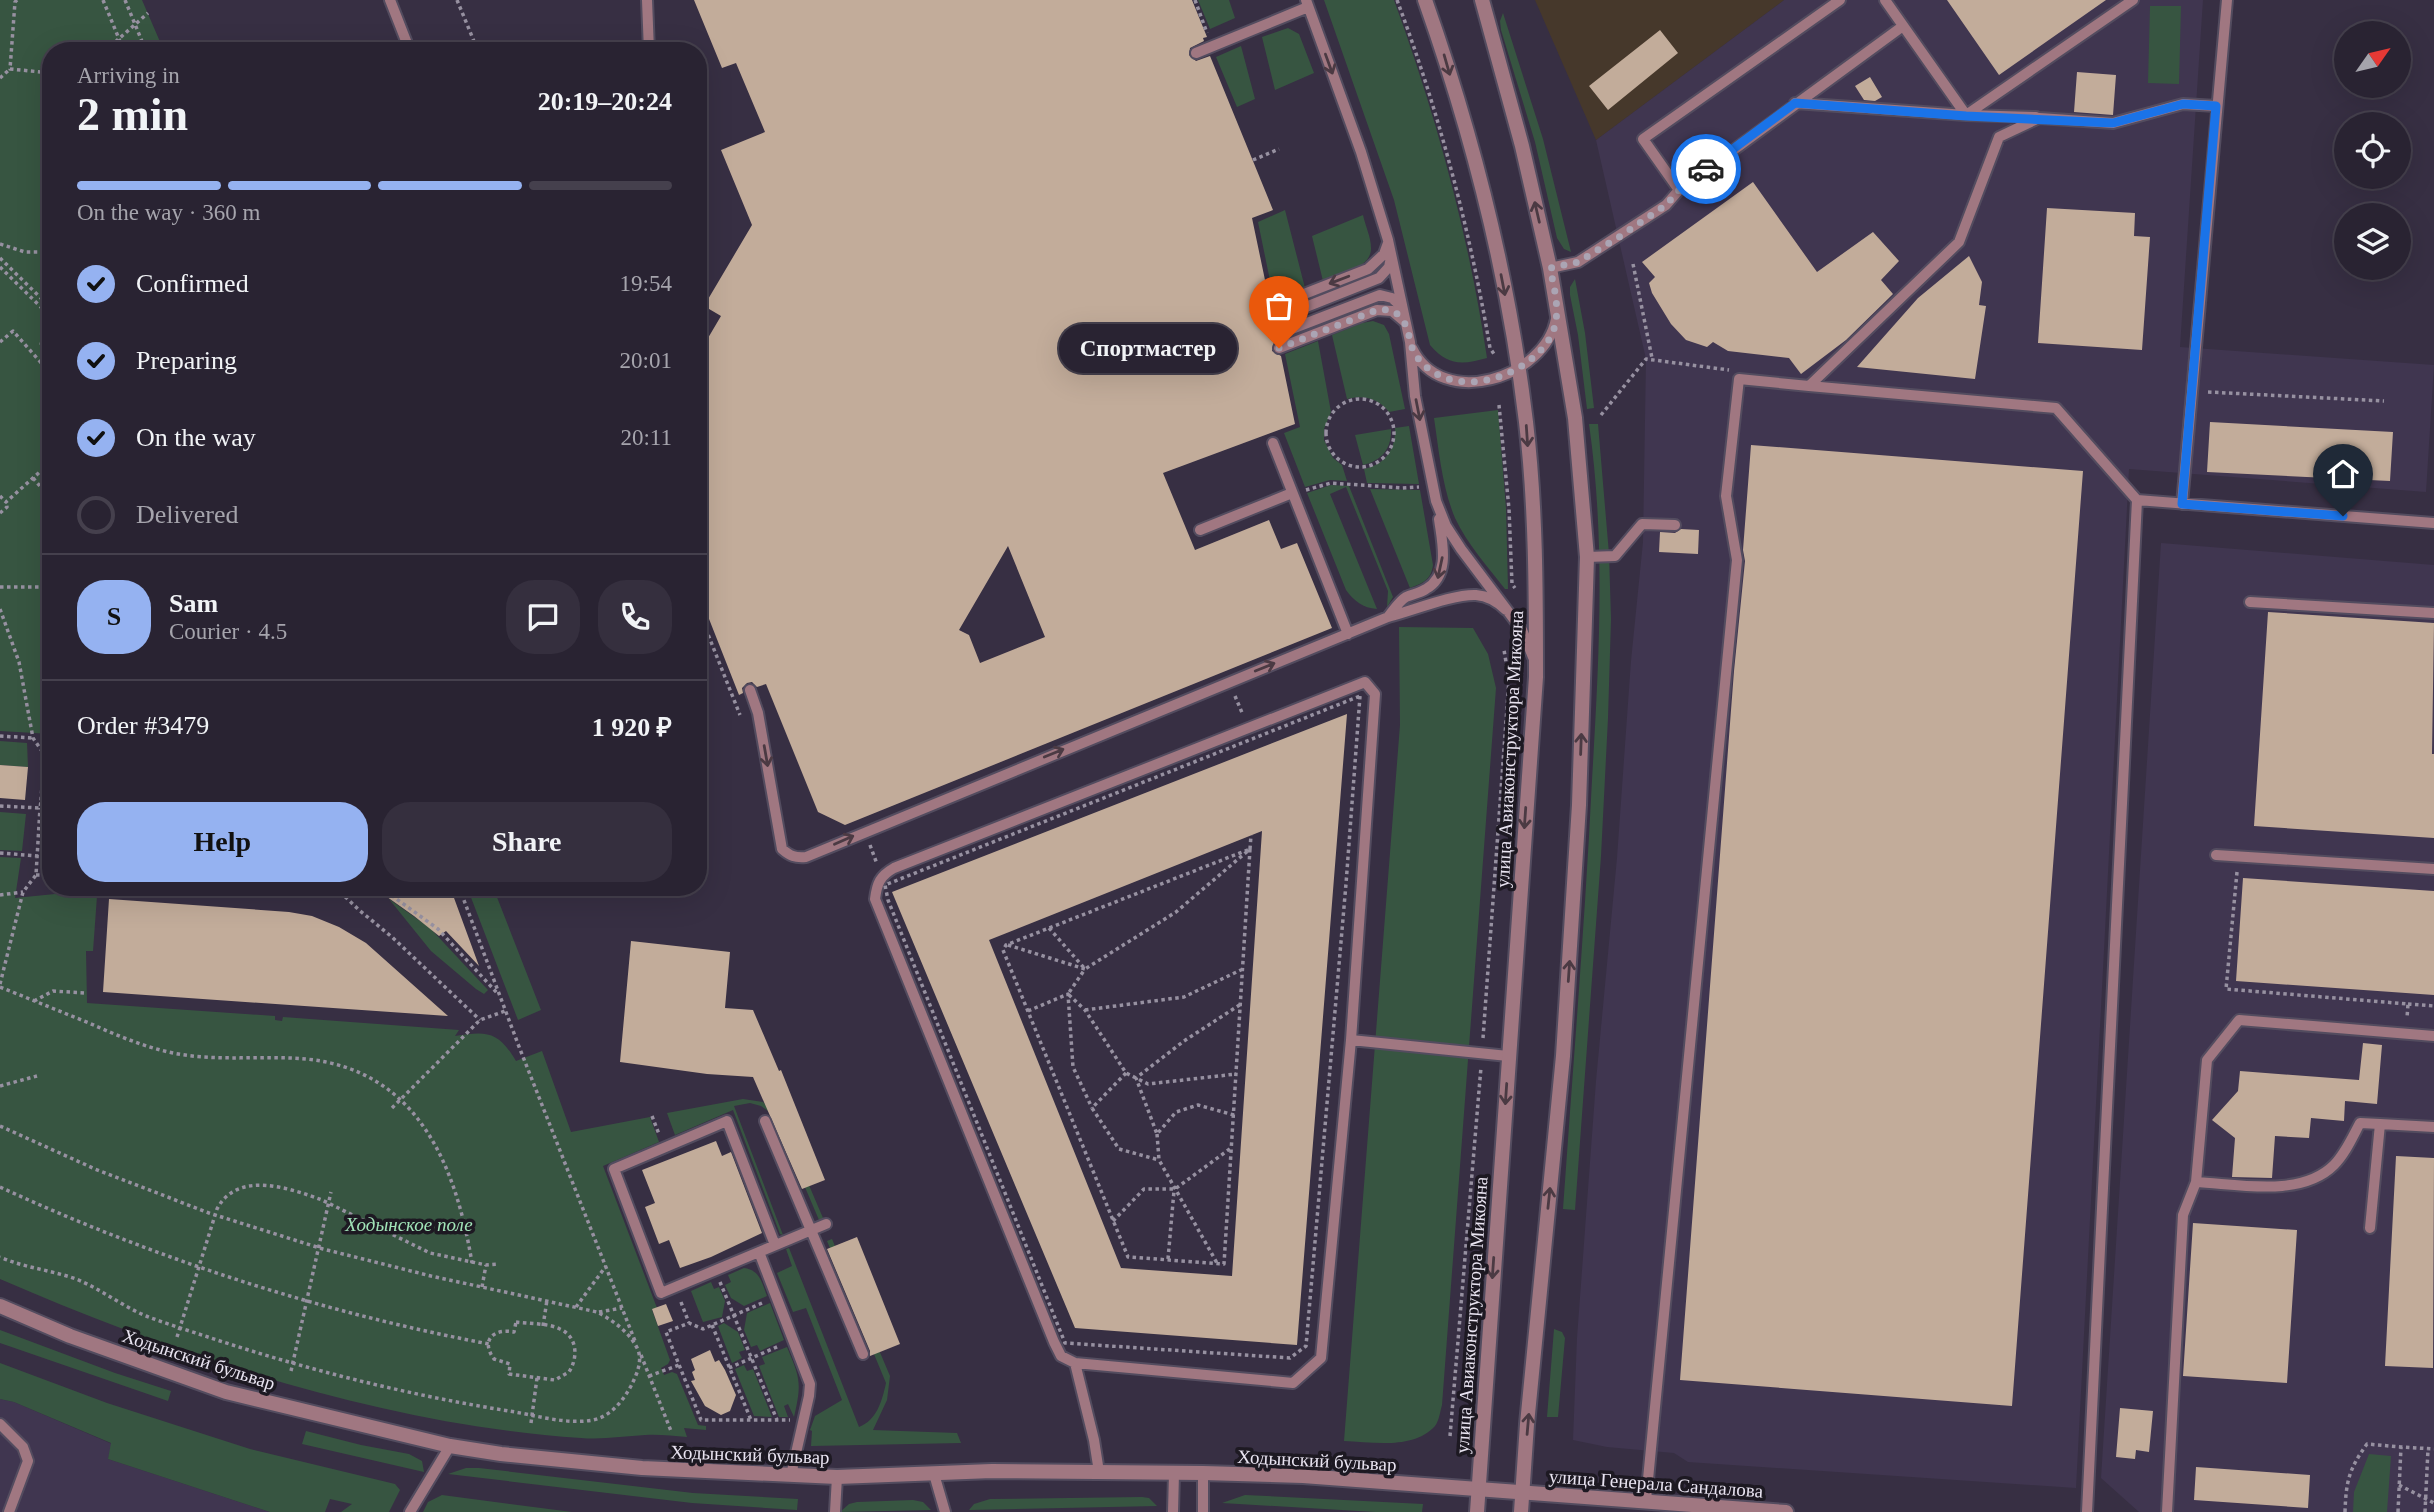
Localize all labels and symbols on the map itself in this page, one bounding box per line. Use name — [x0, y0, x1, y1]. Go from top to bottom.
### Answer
north arrow — [2334, 21, 2412, 98]
one-way arrow — [1324, 53, 1336, 75]
one-way arrow — [1441, 54, 1454, 76]
courier — [1671, 134, 1741, 204]
one-way arrow — [1530, 201, 1544, 224]
one-way arrow — [1496, 273, 1510, 296]
one-way arrow — [1329, 275, 1351, 288]
pin — [1249, 276, 1309, 348]
callout: Спортмастер — [1058, 324, 1237, 372]
one-way arrow — [1412, 398, 1425, 421]
one-way arrow — [1521, 424, 1534, 447]
pin — [2313, 444, 2373, 516]
one-way arrow — [1432, 556, 1446, 579]
street label: улица Авиаконструктора Микояна — [1492, 609, 1527, 888]
one-way arrow — [1254, 660, 1275, 673]
one-way arrow — [1574, 733, 1587, 756]
one-way arrow — [760, 744, 773, 767]
one-way arrow — [1043, 746, 1065, 759]
one-way arrow — [1519, 806, 1532, 829]
one-way arrow — [833, 833, 854, 846]
one-way arrow — [1562, 960, 1575, 983]
one-way arrow — [1499, 1082, 1512, 1105]
street label: улица Авиаконструктора Микояна — [1451, 1175, 1492, 1454]
one-way arrow — [1543, 1187, 1556, 1209]
park label: Ходынское поле — [344, 1214, 473, 1235]
one-way arrow — [1486, 1256, 1499, 1278]
street label: Ходынский бульвар — [120, 1325, 278, 1394]
one-way arrow — [1521, 1413, 1534, 1436]
street label: Ходынский бульвар — [670, 1441, 830, 1468]
street label: Ходынский бульвар — [1237, 1446, 1397, 1475]
street label: улица Генерала Сандалова — [1548, 1466, 1764, 1501]

